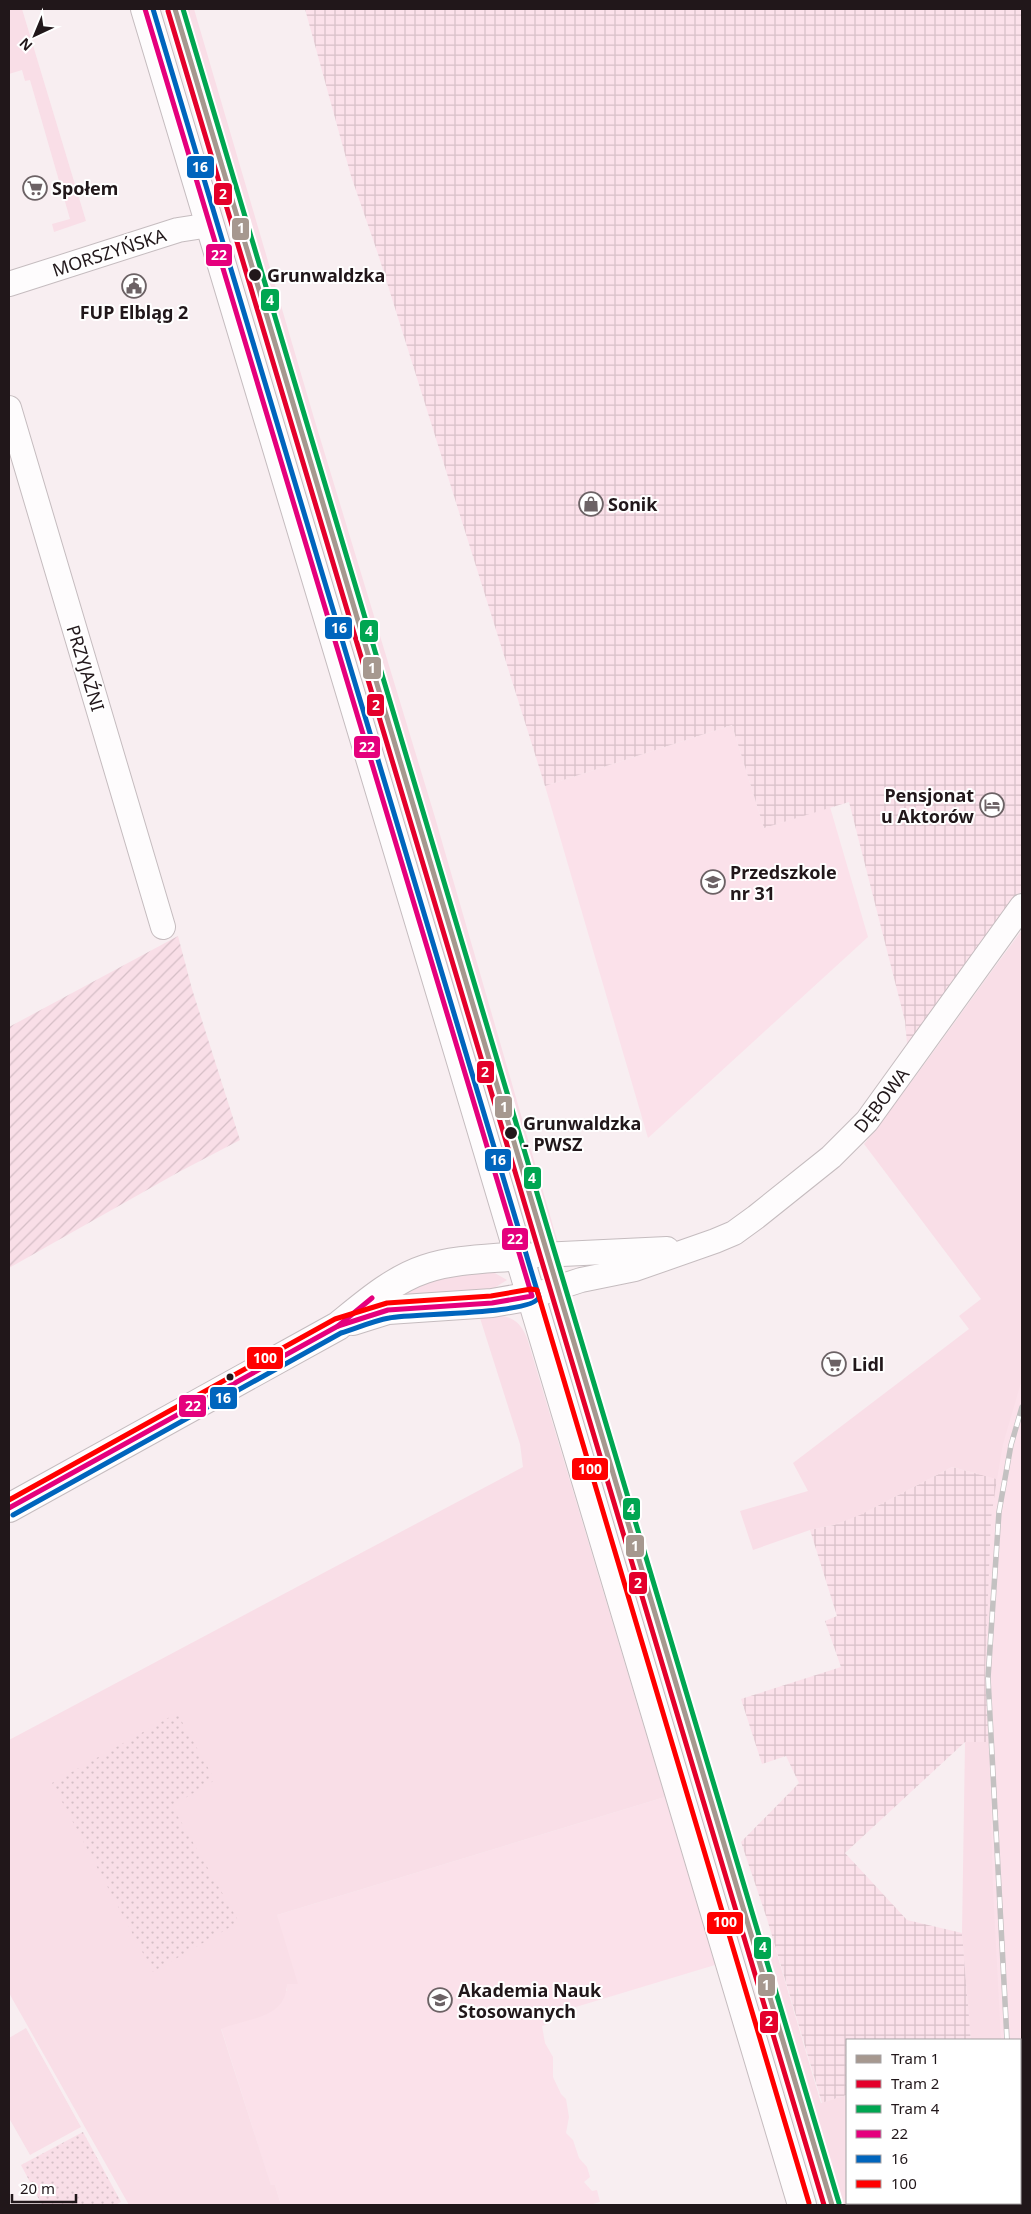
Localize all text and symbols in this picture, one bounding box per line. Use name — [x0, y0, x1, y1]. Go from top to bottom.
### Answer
north arrow — [10, 10, 60, 60]
text: N — [15, 34, 36, 56]
line badge: 16 — [186, 155, 215, 179]
text: 16 — [192, 157, 208, 176]
supermarket icon: Społem — [22, 175, 48, 201]
place label: Społem — [52, 176, 118, 200]
line badge: 2 — [213, 182, 233, 206]
text: 2 — [219, 184, 227, 203]
line badge: 1 — [231, 217, 250, 241]
text: 1 — [237, 218, 245, 237]
street label: MORSZYŃSKA — [49, 222, 169, 282]
line badge: 22 — [205, 243, 233, 267]
text: 22 — [211, 245, 227, 264]
place label: Grunwaldzka — [267, 263, 385, 287]
marker: Grunwaldzka — [247, 267, 263, 283]
public building icon: FUP Elbląg 2 — [121, 273, 147, 299]
line badge: 4 — [260, 288, 280, 312]
text: 4 — [266, 290, 274, 309]
place label: FUP Elbląg 2 — [80, 300, 188, 324]
shop icon: Sonik — [578, 491, 604, 517]
place label: Sonik — [608, 492, 658, 516]
line badge: 16 — [324, 616, 353, 640]
text: 16 — [331, 618, 347, 637]
line badge: 4 — [359, 619, 379, 643]
text: 4 — [365, 621, 373, 640]
street label: PRZYJAŹNI — [62, 622, 110, 714]
line badge: 1 — [362, 656, 382, 680]
text: 1 — [368, 658, 376, 677]
line badge: 2 — [366, 693, 385, 717]
text: 2 — [372, 695, 380, 714]
line badge: 22 — [353, 735, 381, 759]
text: 22 — [359, 737, 375, 756]
place label: Pensjonat u Aktorów — [881, 783, 975, 828]
hotel icon: Pensjonat u Aktorów — [979, 792, 1005, 818]
place label: Przedszkole nr 31 — [730, 860, 837, 905]
school or university icon: Przedszkole nr 31 — [700, 869, 726, 895]
line badge: 2 — [476, 1060, 495, 1084]
text: 2 — [481, 1062, 489, 1081]
street label: DĘBOWA — [848, 1062, 914, 1137]
line badge: 1 — [494, 1095, 513, 1119]
text: 1 — [500, 1097, 508, 1116]
place label: Grunwaldzka - PWSZ — [523, 1111, 641, 1156]
marker: Grunwaldzka - PWSZ — [503, 1125, 519, 1141]
line badge: 16 — [484, 1148, 512, 1172]
text: 16 — [490, 1150, 506, 1169]
line badge: 4 — [523, 1166, 542, 1190]
text: 4 — [528, 1168, 536, 1187]
line badge: 22 — [501, 1227, 529, 1251]
text: 22 — [507, 1229, 523, 1248]
line badge: 100 — [246, 1346, 284, 1370]
text: 100 — [253, 1348, 277, 1367]
supermarket icon: Lidl — [821, 1351, 847, 1377]
place label: Lidl — [852, 1352, 884, 1376]
unlabelled marker — [225, 1372, 235, 1382]
line badge: 16 — [209, 1386, 238, 1410]
text: 16 — [215, 1388, 231, 1407]
line badge: 22 — [178, 1394, 207, 1418]
text: 22 — [185, 1396, 201, 1415]
line badge: 100 — [571, 1457, 609, 1481]
text: 100 — [578, 1459, 602, 1478]
line badge: 4 — [622, 1497, 641, 1521]
text: 4 — [627, 1499, 635, 1518]
line badge: 1 — [625, 1534, 645, 1558]
text: 1 — [631, 1536, 639, 1555]
line badge: 2 — [628, 1571, 648, 1595]
text: 2 — [634, 1573, 642, 1592]
line badge: 100 — [706, 1911, 744, 1935]
text: 100 — [713, 1912, 737, 1931]
line badge: 4 — [753, 1936, 772, 1960]
text: 4 — [759, 1937, 767, 1956]
line badge: 1 — [757, 1973, 776, 1997]
text: 1 — [762, 1975, 770, 1994]
place label: Akademia Nauk Stosowanych — [458, 1978, 602, 2023]
school or university icon: Akademia Nauk Stosowanych — [427, 1987, 453, 2013]
line badge: 2 — [759, 2010, 779, 2034]
text: 2 — [765, 2011, 773, 2030]
legend — [846, 2039, 1021, 2204]
text: Tram 1 — [891, 2048, 939, 2068]
text: Tram 2 — [891, 2073, 939, 2093]
text: Tram 4 — [891, 2098, 940, 2118]
text: 22 — [891, 2123, 908, 2143]
text: 16 — [891, 2148, 908, 2168]
scale bar — [12, 2172, 76, 2204]
text: 100 — [891, 2173, 917, 2193]
text: 20 m — [20, 2178, 55, 2198]

